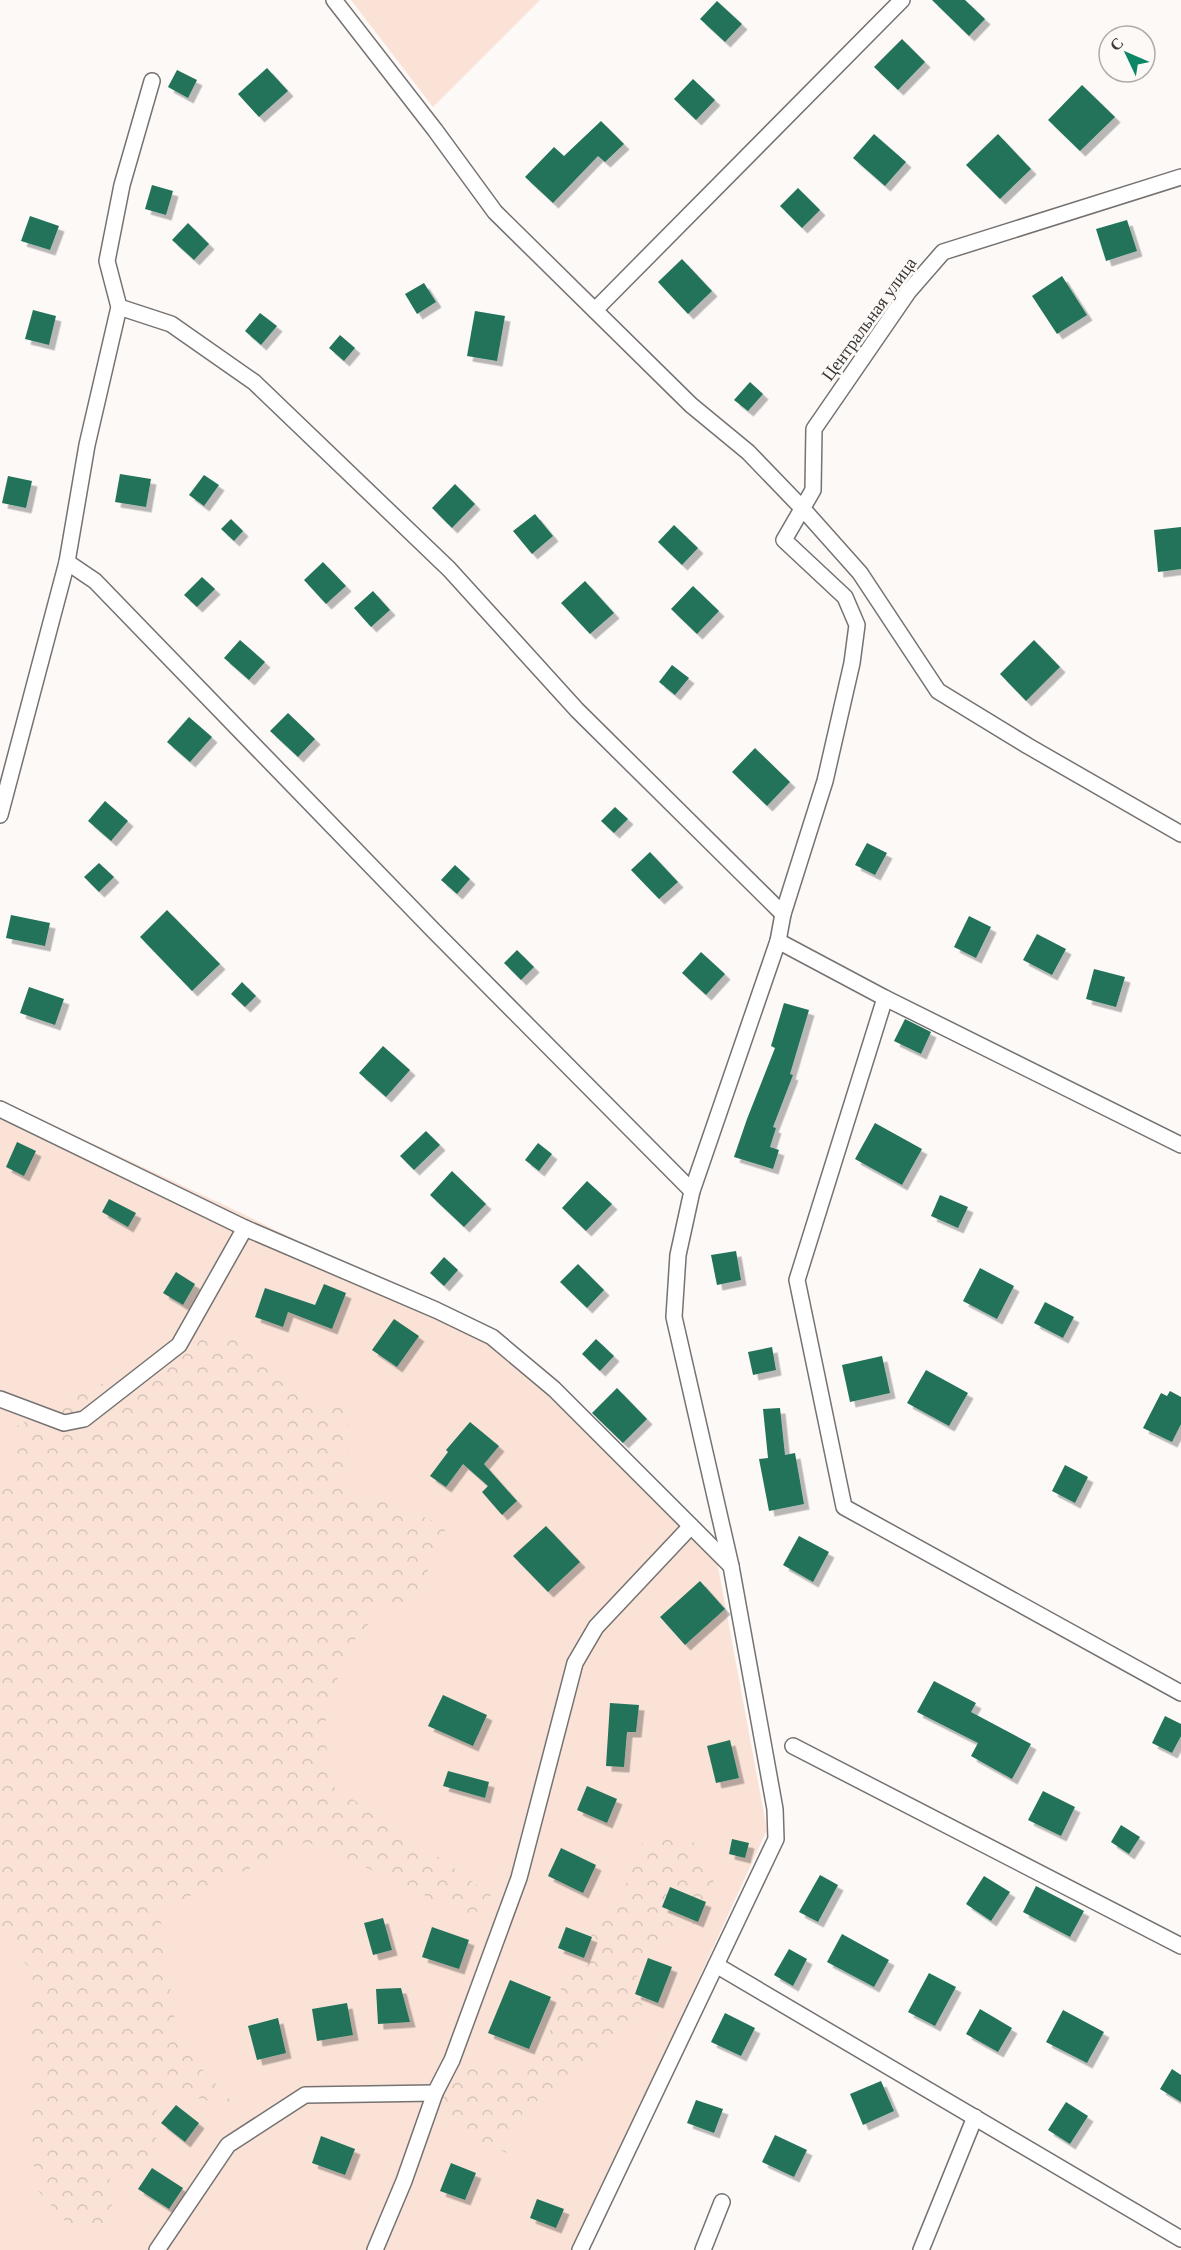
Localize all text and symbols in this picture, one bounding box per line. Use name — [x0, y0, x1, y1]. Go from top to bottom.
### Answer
north arrow — [1097, 24, 1157, 84]
text: С — [1106, 34, 1127, 54]
street label: Центральная улица — [817, 253, 921, 385]

